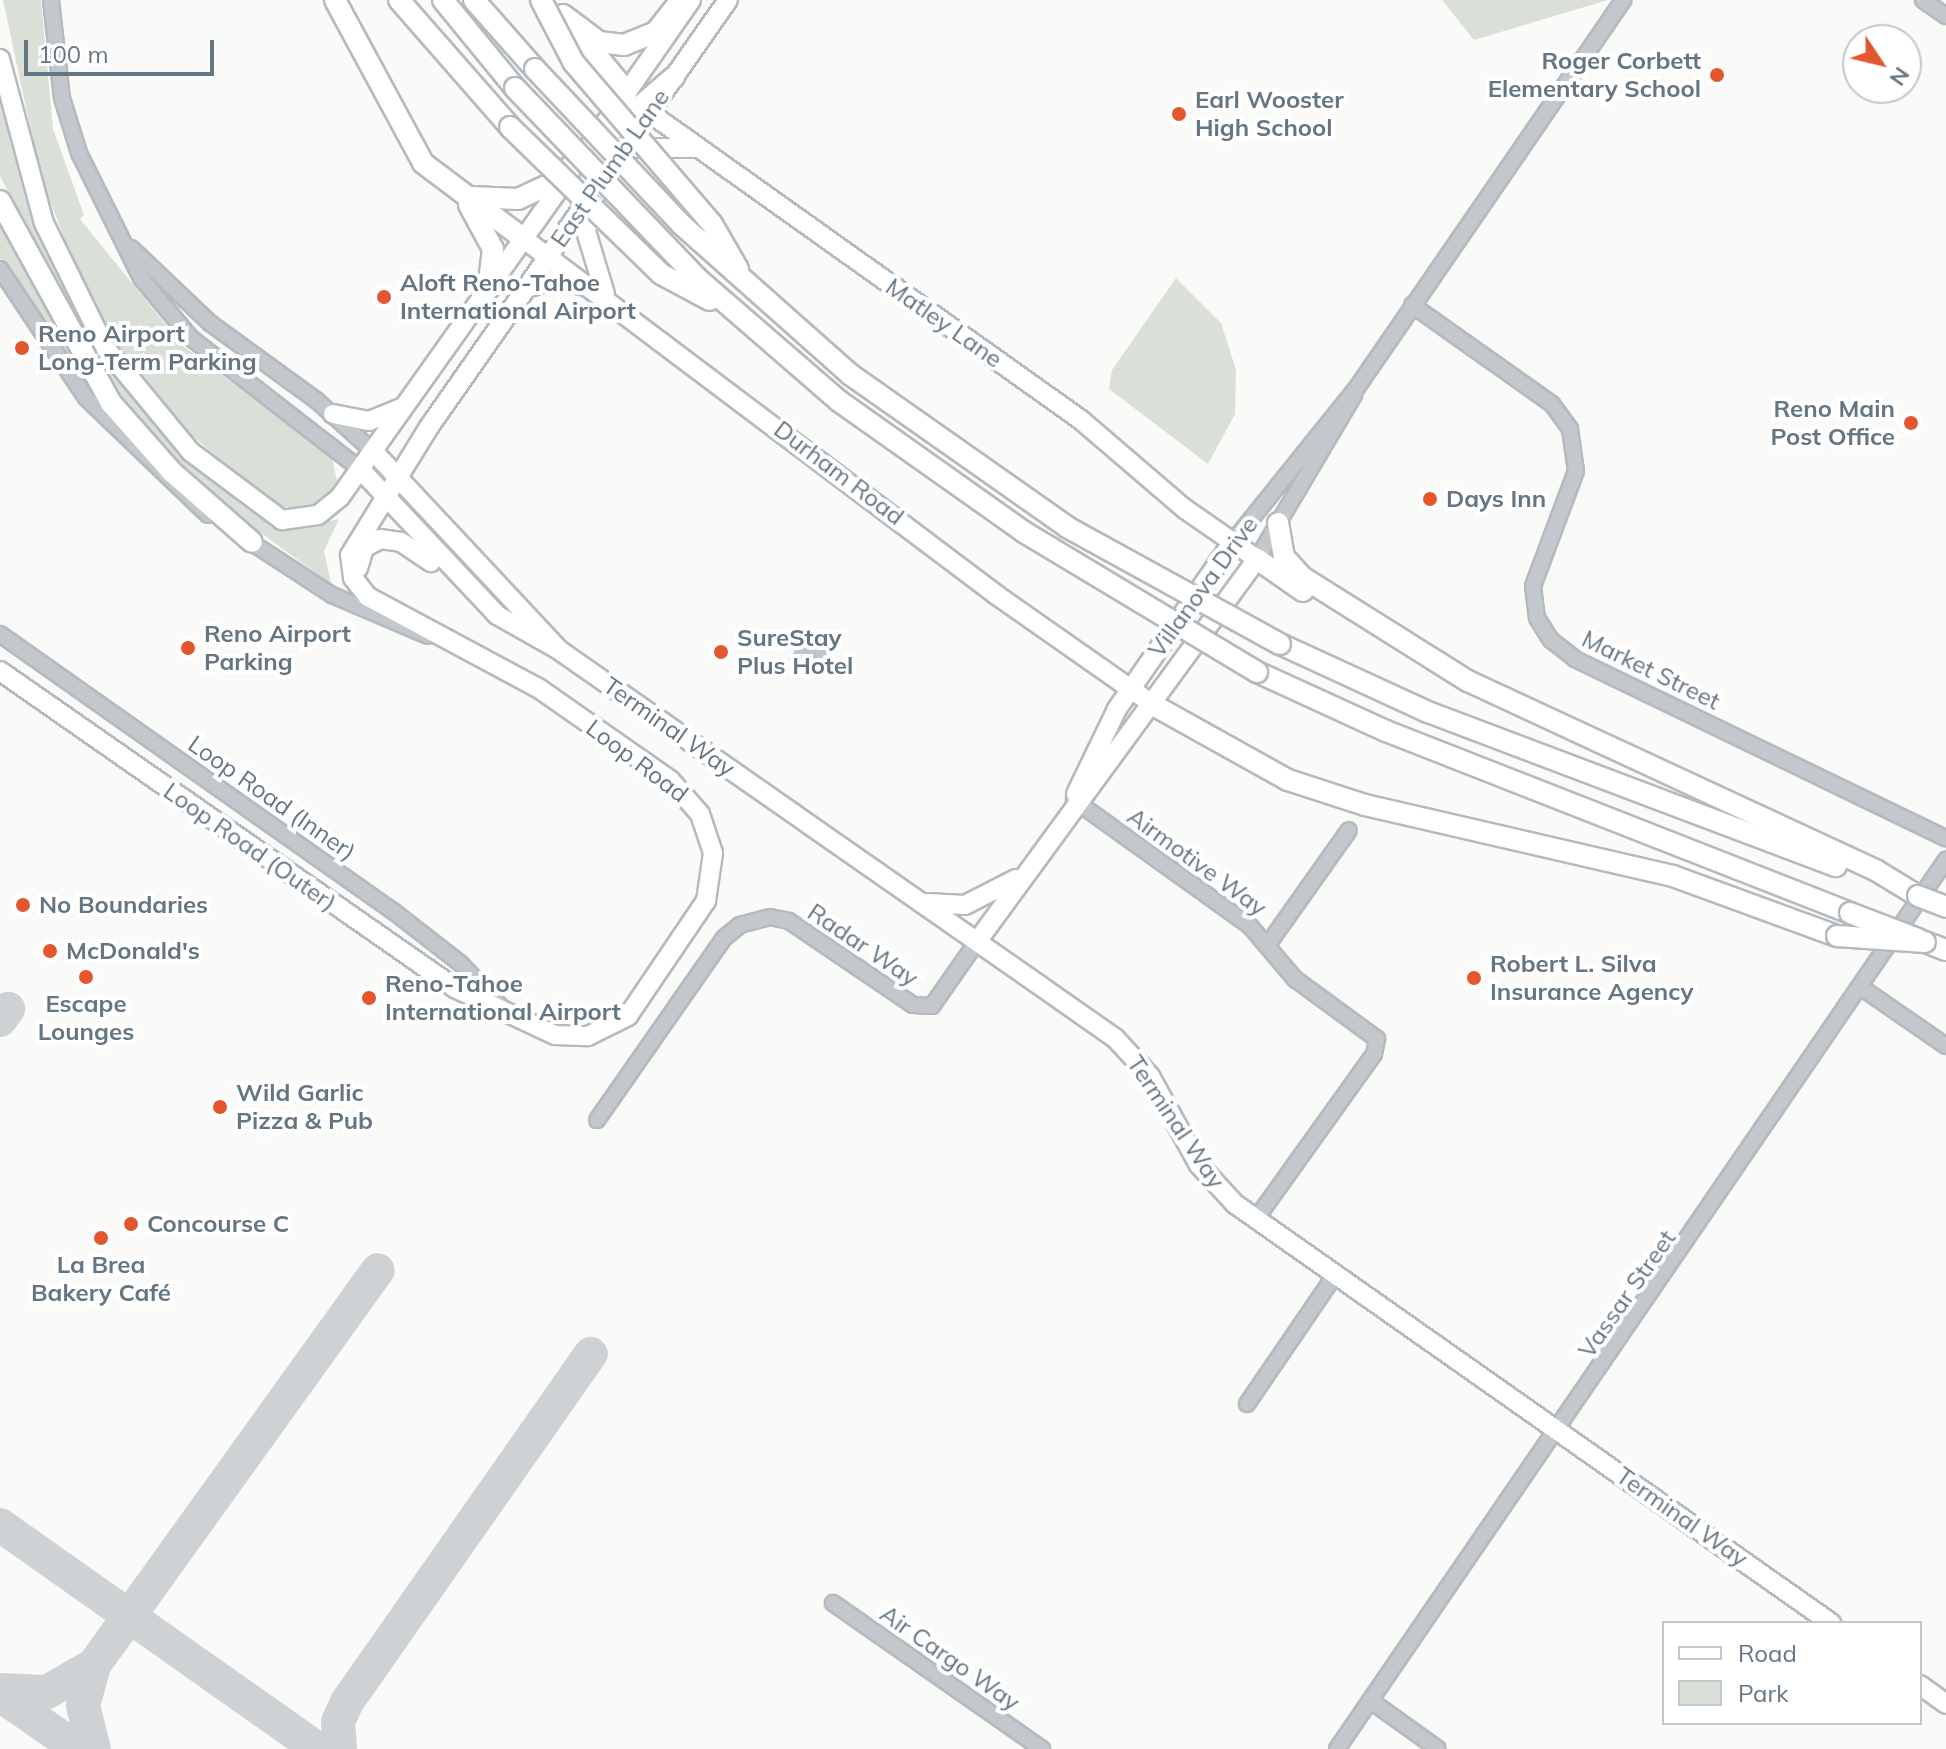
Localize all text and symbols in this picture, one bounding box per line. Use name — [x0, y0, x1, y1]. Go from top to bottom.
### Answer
scale bar — [28, 24, 218, 74]
north arrow — [1842, 24, 1922, 104]
text: 100 m — [38, 39, 109, 69]
place label: Roger Corbett Elementary School — [1488, 47, 1701, 103]
text: N — [1884, 62, 1916, 91]
marker: Roger Corbett Elementary School — [1708, 66, 1726, 84]
street label: East Plumb Lane — [545, 83, 675, 253]
place label: Earl Wooster High School — [1195, 86, 1344, 142]
marker: Earl Wooster High School — [1170, 105, 1188, 123]
place label: Aloft Reno-Tahoe International Airport — [400, 269, 636, 325]
street label: Matley Lane — [880, 272, 1008, 374]
marker: Aloft Reno-Tahoe International Airport — [375, 288, 393, 306]
place label: Reno Airport Long-Term Parking — [38, 320, 257, 376]
marker: Reno Airport Long-Term Parking — [13, 339, 31, 357]
place label: Reno Main Post Office — [1771, 395, 1895, 451]
marker: Reno Main Post Office — [1902, 414, 1920, 432]
street label: Durham Road — [768, 415, 910, 531]
place label: Days Inn — [1446, 485, 1546, 513]
marker: Days Inn — [1421, 490, 1439, 508]
street label: Villanova Drive — [1142, 511, 1264, 663]
place label: Reno Airport Parking — [204, 620, 351, 676]
place label: SureStay Plus Hotel — [737, 624, 853, 680]
street label: Market Street — [1577, 624, 1725, 716]
marker: Reno Airport Parking — [179, 639, 197, 657]
marker: SureStay Plus Hotel — [712, 643, 730, 661]
street label: Terminal Way — [598, 671, 740, 783]
street label: Loop Road — [580, 713, 694, 809]
street label: Loop Road (Inner) — [183, 729, 361, 867]
street label: Loop Road (Outer) — [158, 777, 342, 917]
street label: Airmotive Way — [1122, 802, 1272, 922]
place label: No Boundaries — [39, 891, 208, 919]
marker: No Boundaries — [14, 896, 32, 914]
street label: Radar Way — [802, 898, 924, 992]
place label: McDonald's — [66, 937, 200, 965]
marker: McDonald's — [41, 942, 59, 960]
place label: Robert L. Silva Insurance Agency — [1490, 950, 1694, 1006]
marker: Escape Lounges — [77, 968, 95, 986]
marker: Robert L. Silva Insurance Agency — [1465, 969, 1483, 987]
place label: Reno-Tahoe International Airport — [385, 970, 621, 1026]
marker: Reno-Tahoe International Airport — [360, 989, 378, 1007]
place label: Escape Lounges — [38, 990, 134, 1046]
street label: Terminal Way — [1121, 1050, 1231, 1194]
place label: Wild Garlic Pizza & Pub — [236, 1079, 373, 1135]
marker: Wild Garlic Pizza & Pub — [211, 1098, 229, 1116]
place label: Concourse C — [147, 1210, 289, 1238]
marker: Concourse C — [122, 1215, 140, 1233]
street label: Vassar Street — [1572, 1225, 1682, 1363]
marker: La Brea Bakery Café — [92, 1229, 110, 1247]
place label: La Brea Bakery Café — [31, 1251, 171, 1307]
street label: Terminal Way — [1611, 1461, 1753, 1573]
street label: Air Cargo Way — [875, 1599, 1025, 1717]
legend — [1662, 1621, 1922, 1725]
text: Road — [1738, 1638, 1797, 1668]
text: Park — [1738, 1678, 1789, 1708]

